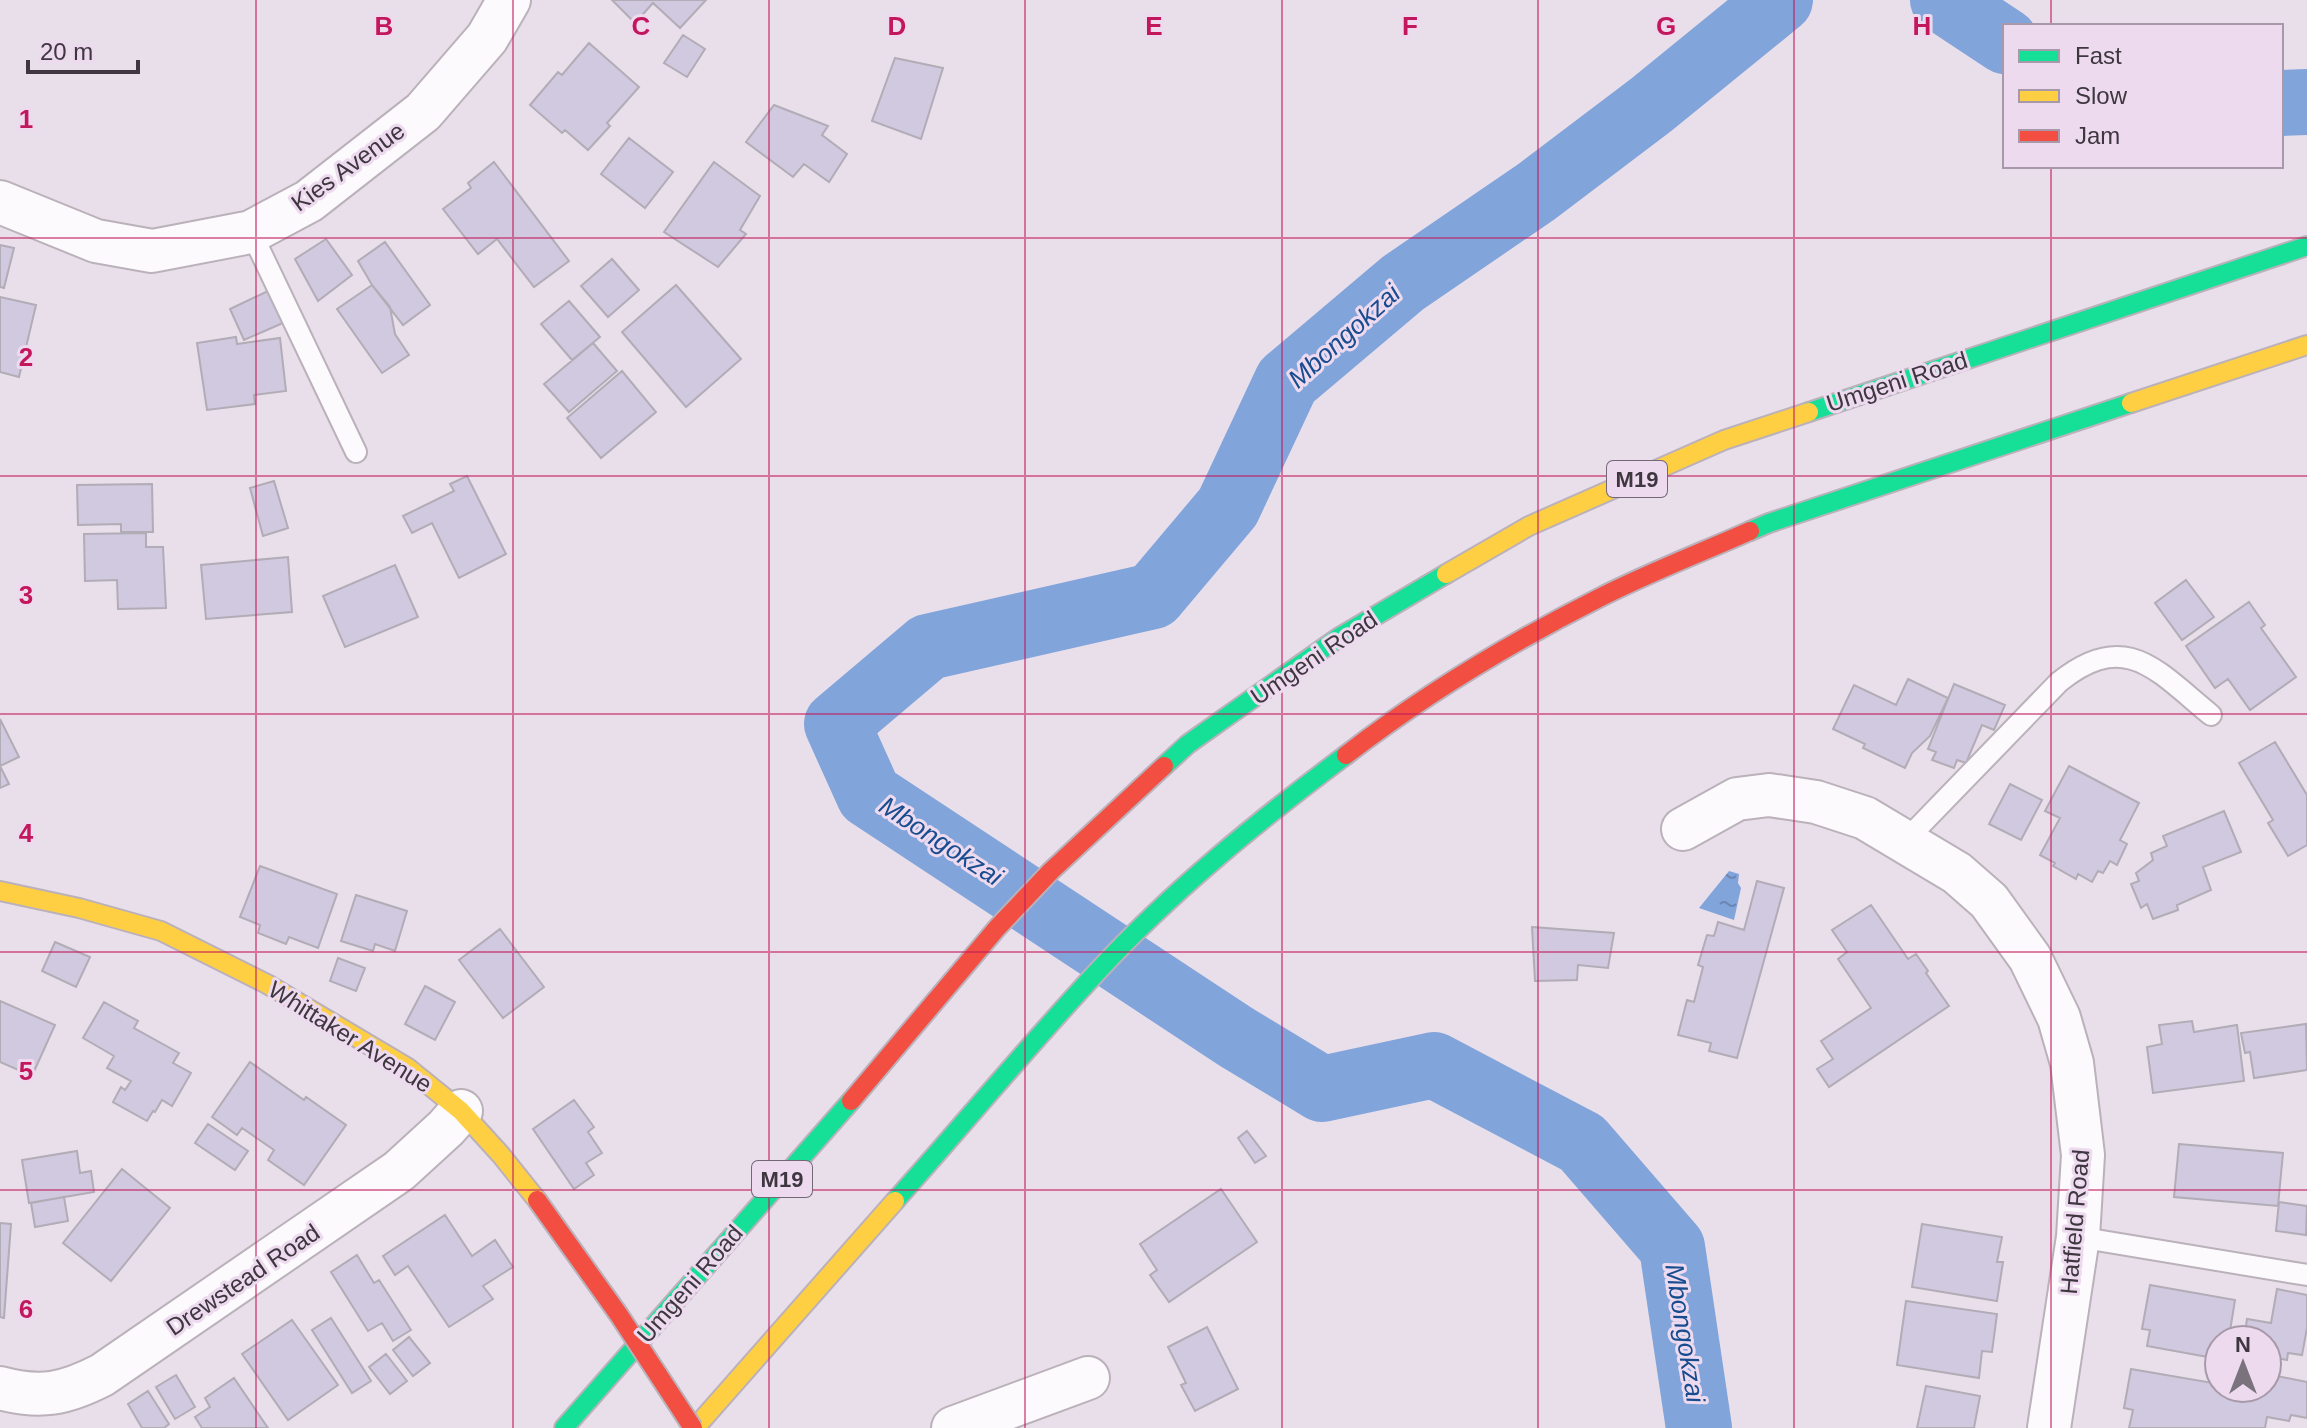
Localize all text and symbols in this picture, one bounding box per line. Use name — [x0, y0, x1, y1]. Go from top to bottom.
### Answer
text: B — [375, 11, 393, 41]
text: C — [632, 11, 651, 41]
text: D — [888, 11, 906, 41]
text: E — [1145, 11, 1163, 41]
text: F — [1402, 11, 1418, 41]
text: G — [1656, 11, 1676, 41]
text: H — [1913, 11, 1931, 41]
scale bar — [28, 24, 138, 74]
legend — [2003, 24, 2283, 168]
text: 20 m — [40, 38, 93, 65]
text: Fast — [2075, 42, 2122, 69]
text: Slow — [2075, 82, 2128, 109]
text: 1 — [19, 104, 33, 134]
street label: Kies Avenue — [286, 117, 409, 217]
text: Jam — [2075, 122, 2120, 149]
water label: Mbongokzai — [1282, 277, 1407, 394]
text: 2 — [19, 342, 33, 372]
street label: Umgeni Road — [1823, 346, 1971, 417]
road number: M19 — [1607, 461, 1667, 497]
text: 3 — [19, 580, 33, 610]
street label: Umgeni Road — [1245, 605, 1382, 710]
water label: Mbongokzai — [874, 790, 1009, 892]
text: 4 — [19, 818, 34, 848]
street label: Whittaker Avenue — [264, 975, 437, 1098]
text: 5 — [19, 1056, 33, 1086]
street label: Hatfield Road — [2055, 1148, 2094, 1296]
road number: M19 — [752, 1161, 812, 1197]
street label: Drewstead Road — [161, 1218, 324, 1341]
street label: Umgeni Road — [631, 1219, 748, 1348]
water label: Mbongokzai — [1659, 1261, 1711, 1406]
text: 6 — [19, 1294, 33, 1324]
north arrow — [2203, 1324, 2283, 1404]
text: N — [2235, 1332, 2251, 1357]

